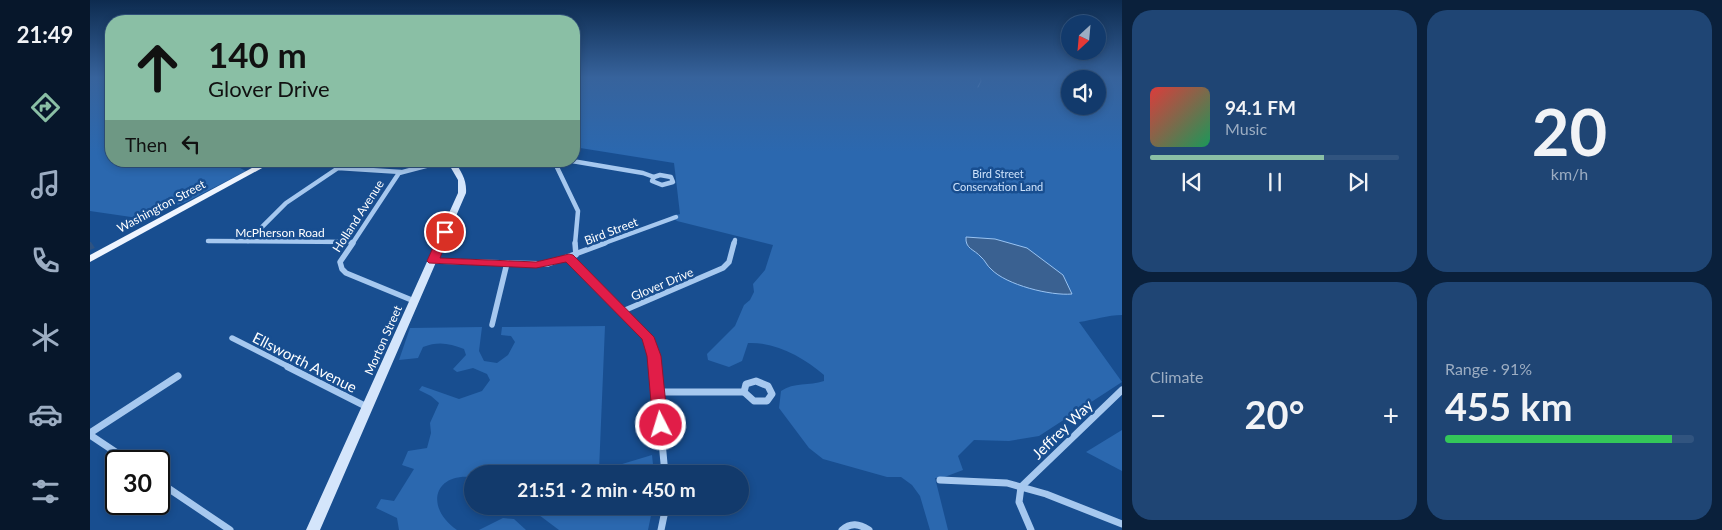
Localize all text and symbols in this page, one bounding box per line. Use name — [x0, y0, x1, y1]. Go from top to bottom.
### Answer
north arrow — [1061, 15, 1106, 60]
map controls — [1061, 15, 1106, 115]
text: 21:49 — [17, 21, 73, 48]
text: 140 m — [208, 33, 307, 75]
icon: ahead — [125, 35, 190, 100]
button: sound — [1061, 70, 1106, 115]
text: Glover Drive — [208, 75, 330, 102]
icon: directions — [28, 90, 63, 125]
text: 20 — [1532, 92, 1607, 170]
text: 94.1 FM — [1225, 96, 1296, 119]
text: Music — [1225, 119, 1267, 138]
icon: left — [177, 130, 205, 158]
text: Then — [125, 133, 167, 156]
text: km/h — [1551, 164, 1588, 183]
icon: music — [28, 167, 63, 202]
park label: Bird Street Conservation Land — [953, 167, 1043, 193]
icon: previous — [1178, 168, 1206, 196]
icon: pause — [1261, 168, 1289, 196]
icon: next — [1344, 168, 1372, 196]
street label: Washington Street — [114, 176, 208, 236]
street label: Holland Avenue — [329, 177, 387, 255]
pin — [424, 211, 466, 253]
street label: Bird Street — [582, 214, 640, 248]
icon: arrive — [431, 218, 459, 246]
street label: McPherson Road — [235, 225, 325, 240]
icon: phone — [28, 243, 63, 278]
street label: Glover Drive — [629, 264, 695, 304]
street label: Morton Street — [361, 302, 405, 377]
icon: climate — [28, 320, 63, 355]
street label: Ellsworth Avenue — [250, 328, 360, 396]
text: Range · 91% — [1445, 359, 1532, 378]
text: Climate — [1150, 367, 1203, 386]
text: 455 km — [1445, 383, 1573, 429]
text: 20° — [1245, 391, 1304, 437]
street label: Jeffrey Way — [1028, 395, 1096, 462]
icon: car — [28, 397, 63, 432]
position arrow — [634, 398, 686, 450]
text: − — [1150, 398, 1166, 432]
text: + — [1383, 398, 1399, 432]
speed limit sign: 30 — [105, 450, 170, 515]
icon: filters — [28, 474, 63, 509]
text: 21:51 · 2 min · 450 m — [517, 478, 696, 501]

